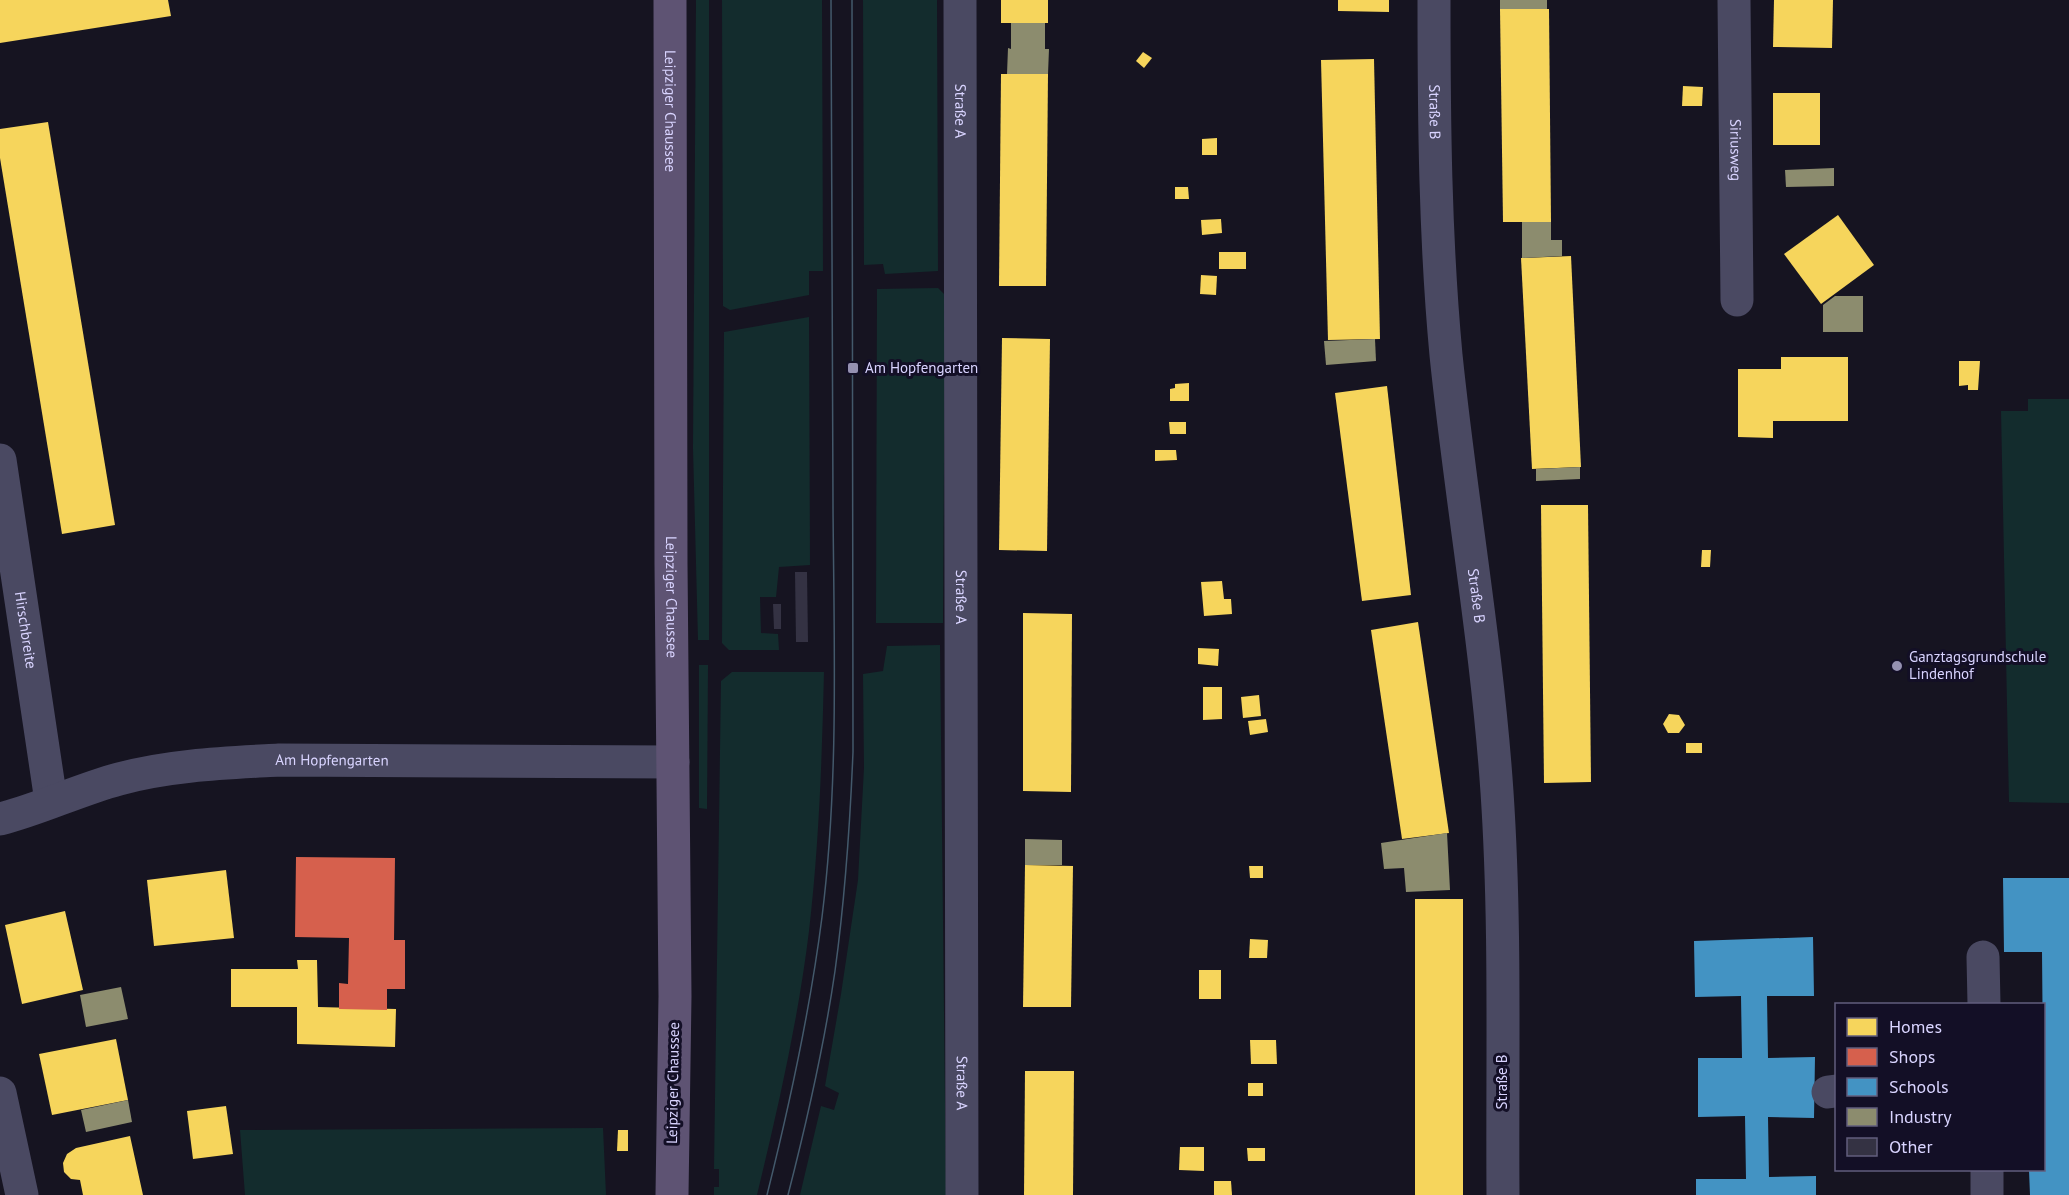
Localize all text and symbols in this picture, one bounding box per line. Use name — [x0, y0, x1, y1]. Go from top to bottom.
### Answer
street label: Leipziger Chaussee — [661, 50, 680, 172]
street label: Straße A — [951, 84, 970, 138]
street label: Straße B — [1425, 84, 1445, 140]
street label: Siriusweg — [1726, 119, 1746, 181]
place label: Am Hopfengarten — [865, 358, 978, 377]
marker: Am Hopfengarten — [846, 361, 860, 375]
street label: Leipziger Chaussee — [662, 536, 682, 658]
street label: Straße B — [1464, 567, 1490, 624]
street label: Straße A — [952, 570, 971, 624]
street label: Hirschbreite — [11, 590, 41, 670]
place label: Ganztagsgrundschule Lindenhof — [1909, 647, 2046, 683]
marker: Ganztagsgrundschule Lindenhof — [1890, 659, 1904, 673]
street label: Am Hopfengarten — [275, 750, 389, 770]
legend — [1835, 1003, 2045, 1171]
text: Homes — [1889, 1015, 1942, 1038]
street label: Leipziger Chaussee — [662, 1022, 683, 1144]
text: Shops — [1889, 1045, 1935, 1068]
street label: Straße B — [1492, 1055, 1511, 1109]
street label: Straße A — [953, 1056, 972, 1110]
text: Schools — [1889, 1075, 1949, 1098]
text: Industry — [1889, 1105, 1952, 1128]
text: Other — [1889, 1135, 1933, 1158]

